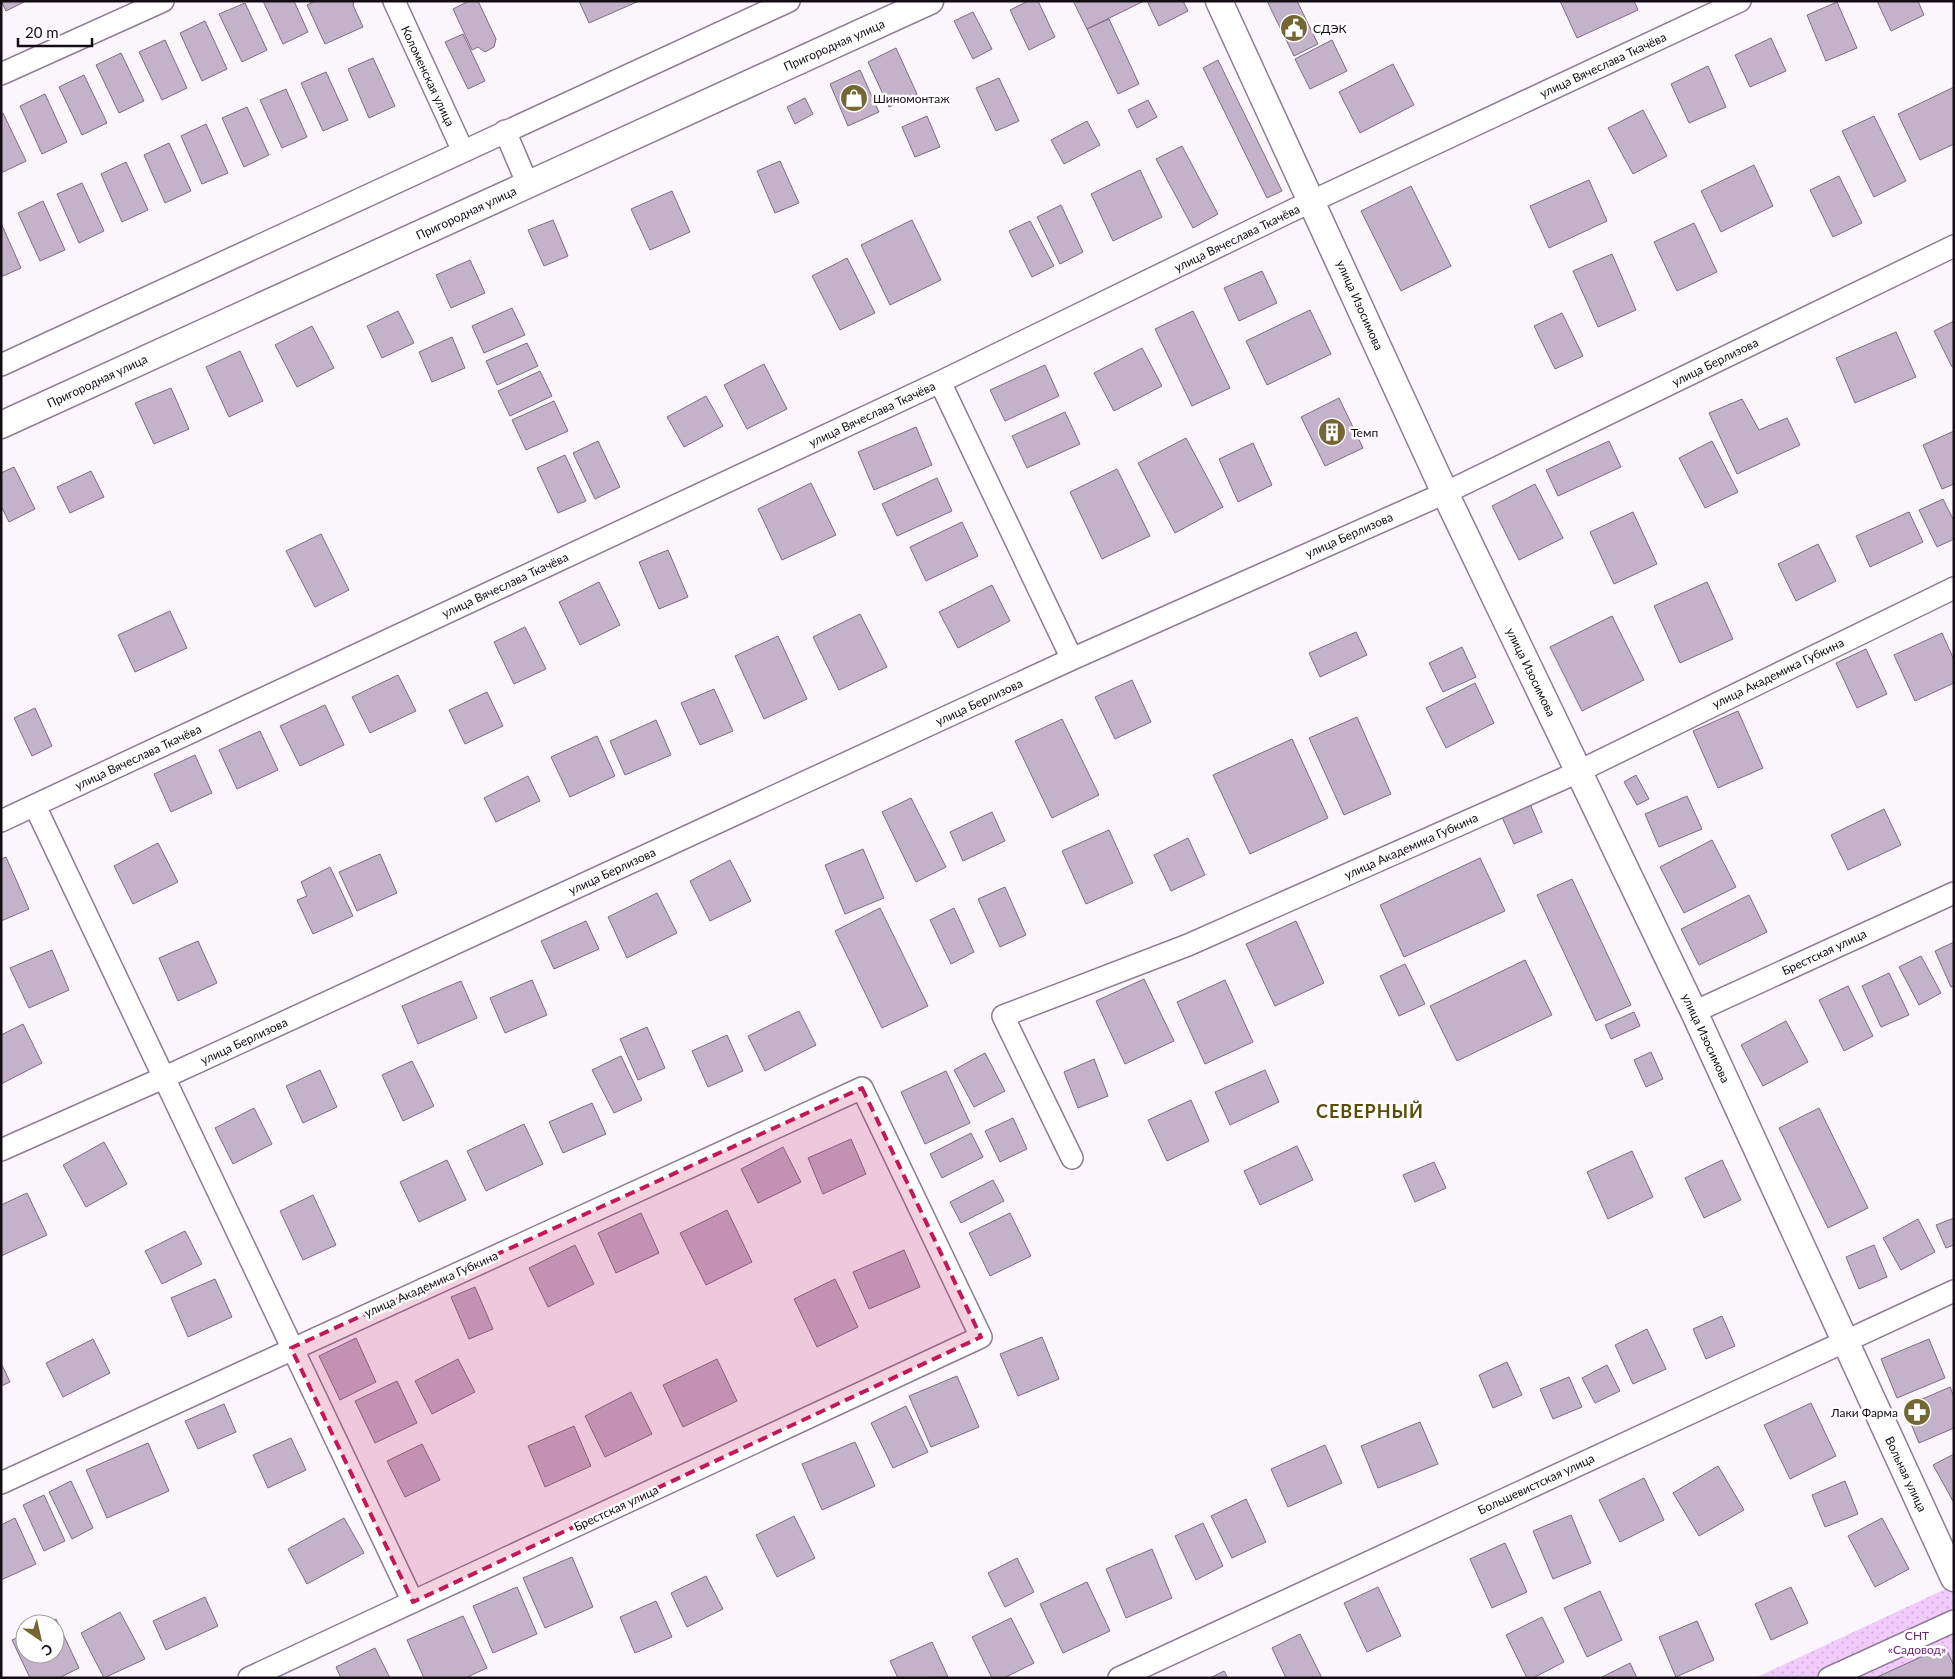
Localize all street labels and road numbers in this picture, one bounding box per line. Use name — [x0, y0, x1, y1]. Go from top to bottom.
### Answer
street label: Пригородная улица — [781, 16, 887, 74]
street label: Коломенская улица — [398, 23, 458, 129]
street label: улица Вячеслава Ткачёва — [1537, 29, 1669, 101]
street label: Пригородная улица — [413, 183, 519, 243]
street label: улица Вячеслава Ткачёва — [1172, 201, 1302, 275]
street label: улица Изосимова — [1333, 258, 1387, 352]
street label: улица Берлизова — [1669, 335, 1761, 389]
street label: Пригородная улица — [44, 351, 150, 411]
street label: улица Вячеслава Ткачёва — [806, 378, 938, 450]
street label: улица Берлизова — [1303, 509, 1395, 561]
street label: улица Вячеслава Ткачёва — [439, 549, 571, 621]
street label: улица Изосимова — [1503, 625, 1559, 719]
street label: улица Академика Губкина — [1710, 635, 1846, 711]
street label: улица Берлизова — [933, 675, 1025, 729]
street label: улица Вячеслава Ткачёва — [72, 721, 204, 793]
street label: улица Академика Губкина — [1342, 810, 1480, 882]
street label: улица Берлизова — [566, 844, 658, 898]
street label: Брестская улица — [1779, 926, 1869, 978]
street label: улица Изосимова — [1679, 991, 1733, 1085]
street label: улица Берлизова — [198, 1014, 290, 1068]
street label: улица Академика Губкина — [362, 1248, 500, 1320]
street label: Вольная улица — [1882, 1434, 1930, 1514]
street label: Большевистская улица — [1475, 1450, 1597, 1518]
street label: Брестская улица — [571, 1482, 661, 1534]

